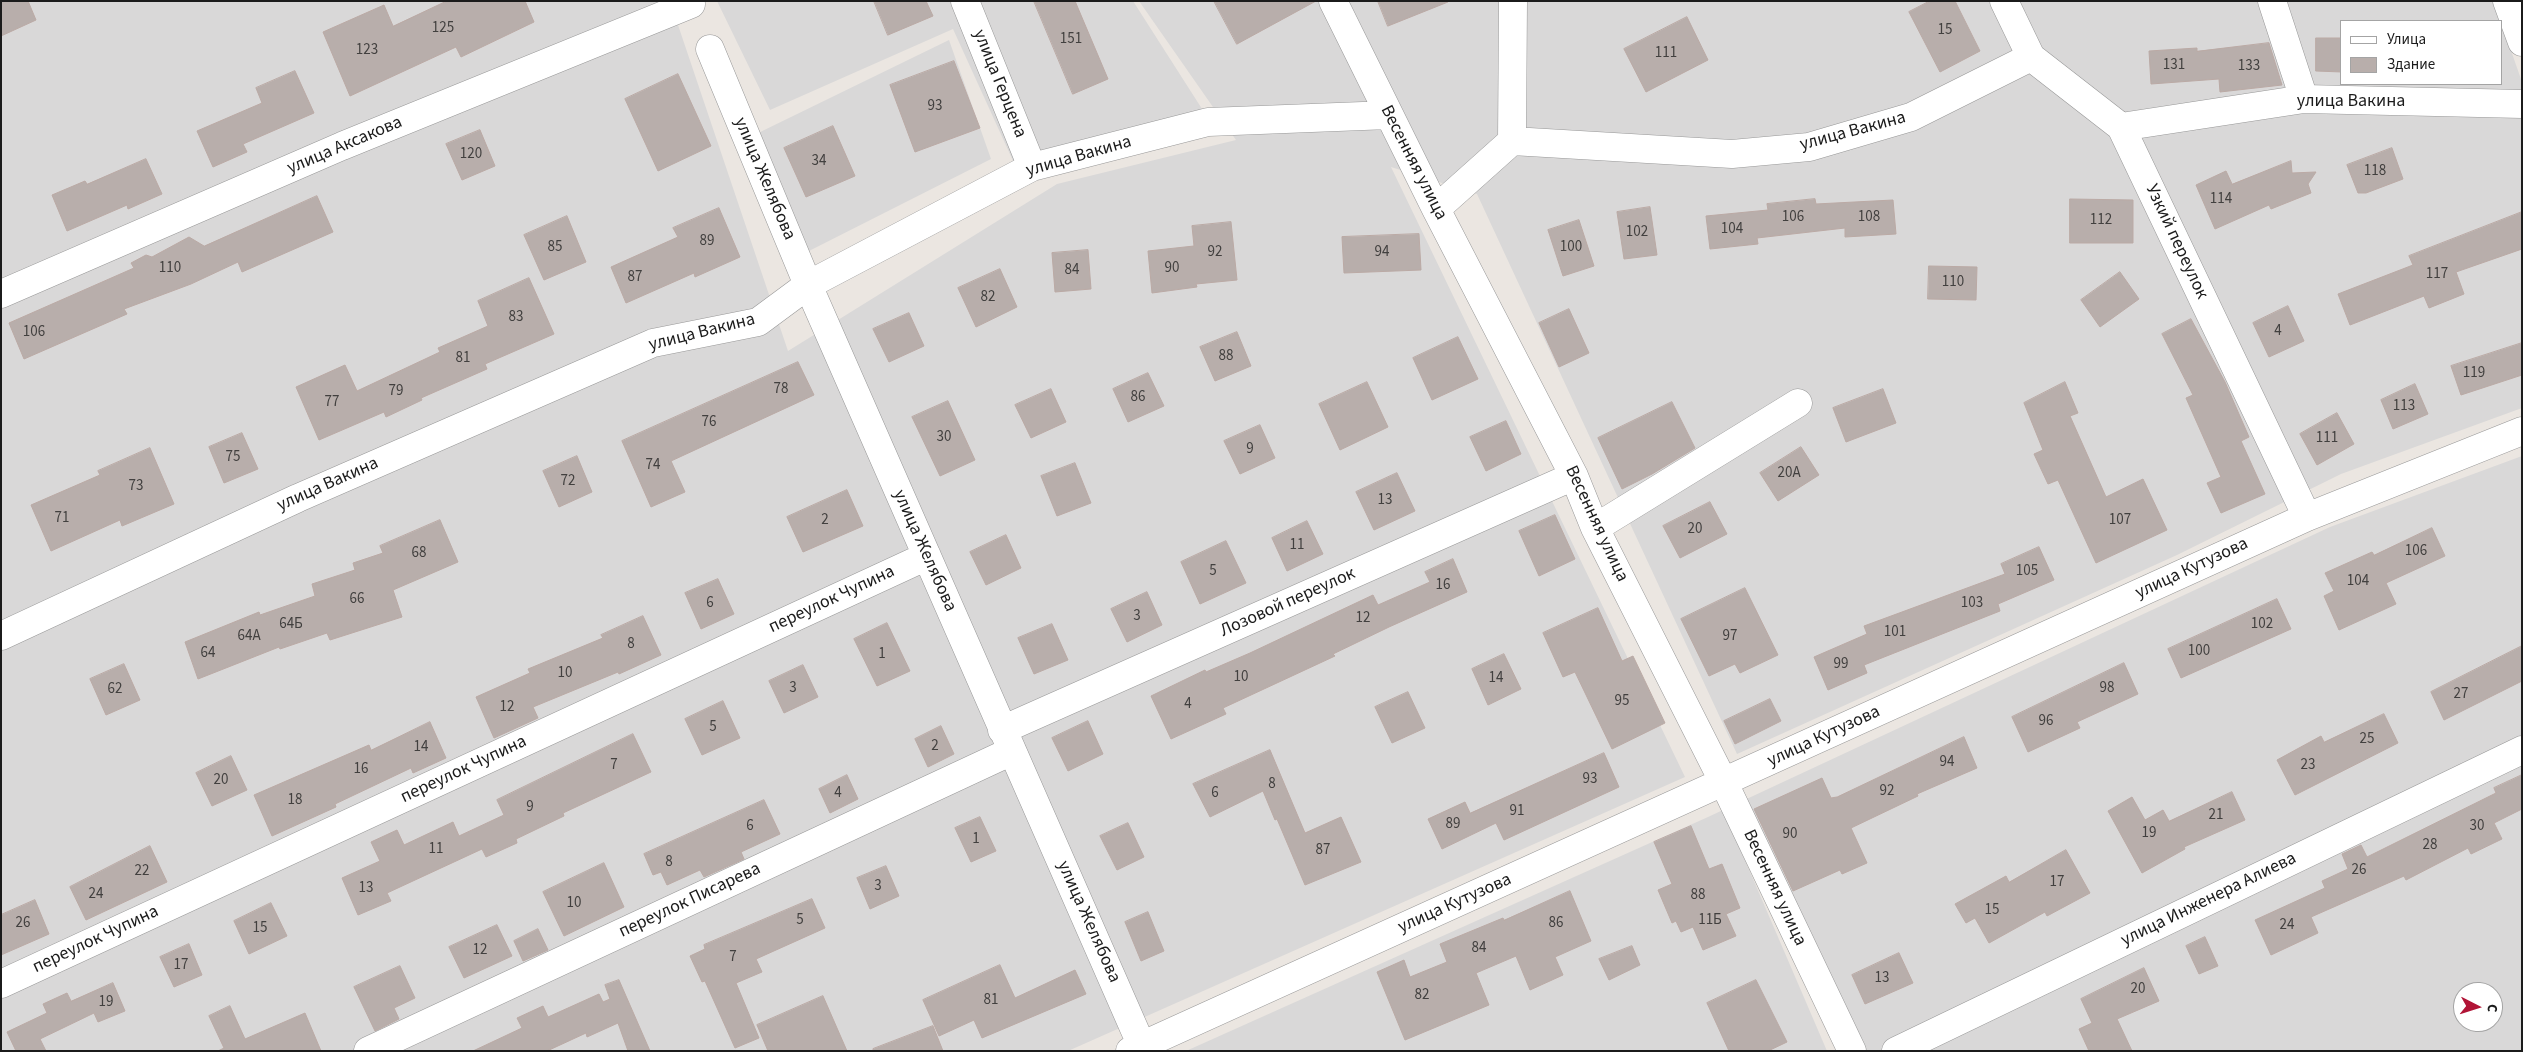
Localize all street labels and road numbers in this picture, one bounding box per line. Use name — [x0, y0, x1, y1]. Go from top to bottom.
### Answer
street label: улица Герцена — [967, 27, 1031, 141]
street label: улица Вакина — [2297, 91, 2405, 113]
street label: Весенняя улица — [1375, 102, 1451, 224]
street label: улица Вакина — [1798, 108, 1908, 156]
street label: улица Аксакова — [284, 112, 406, 180]
street label: улица Желябова — [728, 114, 800, 244]
street label: улица Вакина — [1024, 132, 1134, 182]
street label: Узкий переулок — [2140, 181, 2212, 303]
street label: улица Вакина — [647, 309, 757, 357]
street label: улица Вакина — [274, 453, 382, 517]
street label: Весенняя улица — [1560, 462, 1632, 586]
street label: улица Желябова — [887, 487, 961, 615]
street label: улица Кутузова — [2132, 533, 2252, 605]
street label: переулок Чупина — [766, 561, 898, 639]
street label: Лозовой переулок — [1217, 563, 1359, 643]
street label: улица Кутузова — [1764, 701, 1884, 773]
street label: переулок Чупина — [398, 731, 530, 809]
street label: Весенняя улица — [1738, 826, 1810, 950]
street label: улица Инженера Алиева — [2118, 848, 2300, 952]
street label: улица Желябова — [1051, 858, 1125, 986]
street label: переулок Писарева — [616, 859, 764, 943]
street label: улица Кутузова — [1395, 869, 1515, 939]
street label: переулок Чупина — [30, 901, 162, 979]

